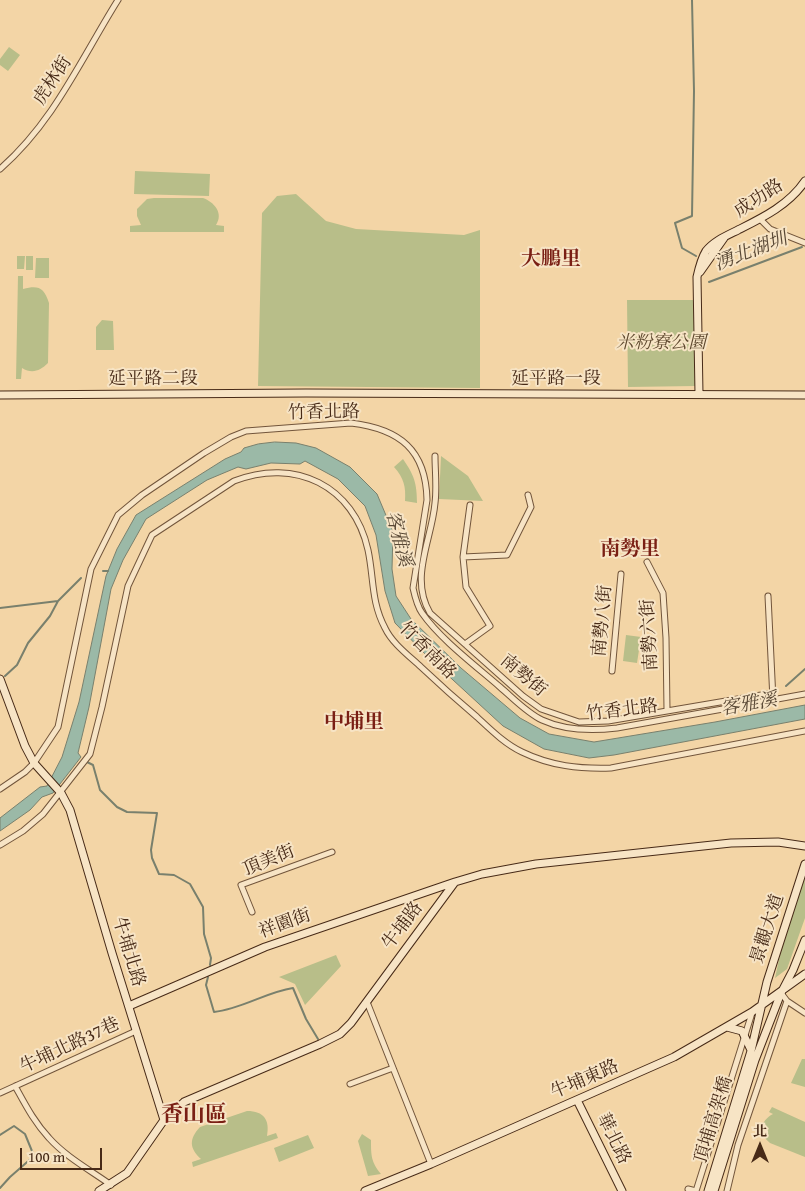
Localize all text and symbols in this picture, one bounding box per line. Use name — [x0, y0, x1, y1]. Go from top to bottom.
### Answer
street label: 虎林街 — [29, 52, 77, 110]
street label: 成功路 — [730, 175, 788, 223]
water label: 湧北湖圳 — [711, 228, 791, 276]
district label: 大鵬里 — [521, 248, 581, 272]
park label: 米粉寮公園 — [616, 332, 706, 354]
street label: 延平路二段 — [108, 368, 198, 390]
street label: 延平路一段 — [511, 368, 601, 390]
street label: 竹香北路 — [288, 402, 360, 424]
water label: 客雅溪 — [380, 509, 416, 569]
district label: 南勢里 — [600, 538, 660, 562]
street label: 南勢八街 — [589, 584, 617, 658]
street label: 南勢六街 — [637, 598, 663, 672]
street label: 竹香南路 — [394, 618, 460, 684]
street label: 南勢街 — [495, 650, 551, 702]
water label: 客雅溪 — [719, 689, 779, 721]
street label: 竹香北路 — [585, 696, 659, 726]
district label: 中埔里 — [324, 711, 384, 735]
street label: 頂美街 — [240, 841, 298, 881]
street label: 景觀大道 — [747, 891, 789, 967]
street label: 牛埔路 — [378, 898, 428, 954]
street label: 祥園街 — [256, 905, 314, 943]
street label: 牛埔北路 — [107, 914, 149, 990]
street label: 牛埔北路37巷 — [17, 1014, 123, 1078]
street label: 牛埔東路 — [548, 1056, 622, 1104]
street label: 頂埔高架橋 — [691, 1074, 737, 1166]
district label: 香山區 — [161, 1102, 227, 1128]
street label: 華北路 — [591, 1110, 635, 1168]
north arrow — [735, 1121, 785, 1171]
text: 北 — [753, 1121, 767, 1141]
scale bar — [22, 1138, 105, 1170]
text: 100 m — [28, 1146, 65, 1167]

